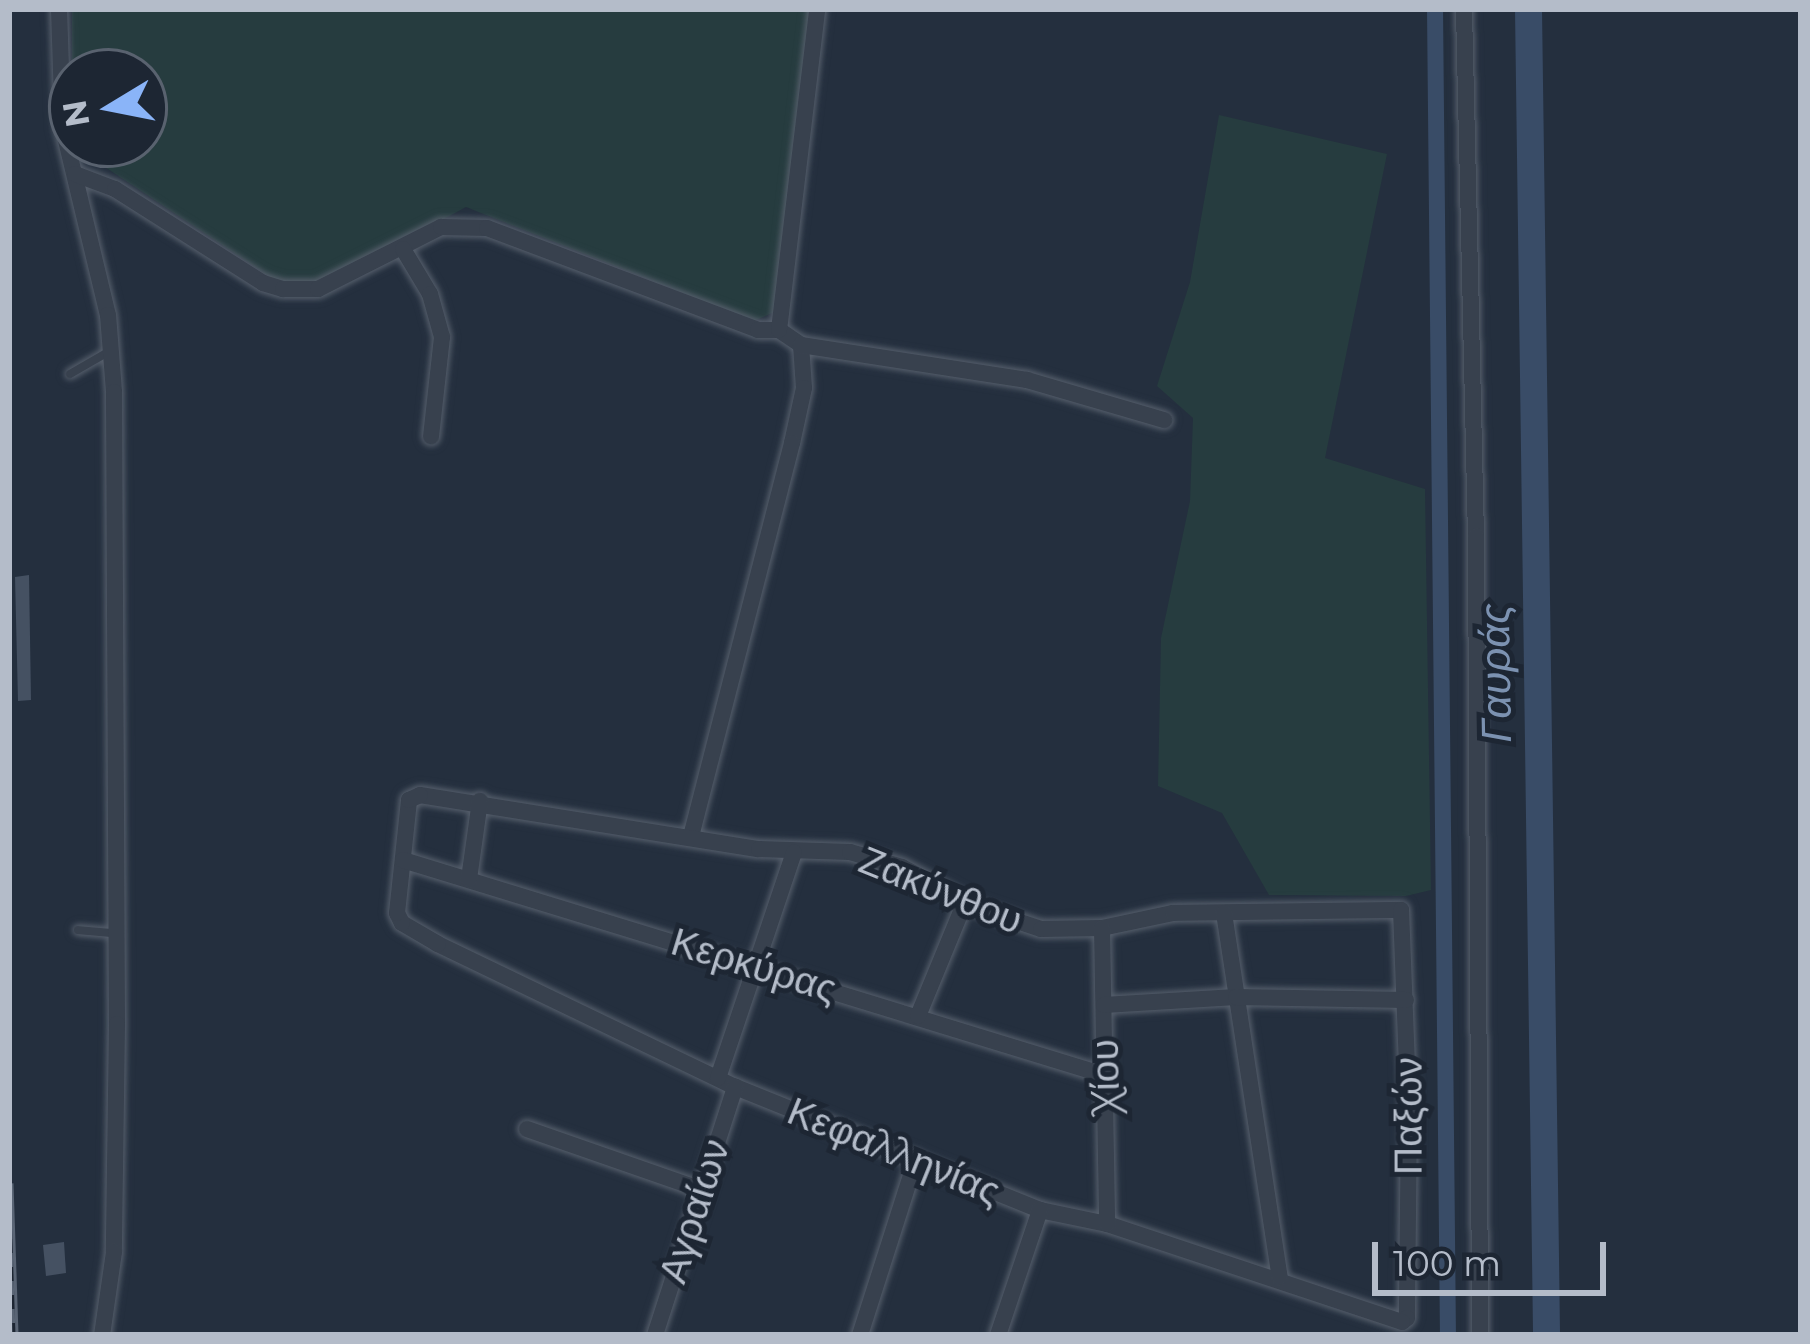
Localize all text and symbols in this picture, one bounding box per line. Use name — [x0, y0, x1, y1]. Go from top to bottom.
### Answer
north arrow — [48, 48, 168, 168]
text: N — [53, 97, 98, 130]
water label: Γαυράς — [1469, 603, 1521, 743]
street label: Ζακύνθου — [853, 836, 1029, 944]
street label: Κερκύρας — [666, 918, 842, 1012]
street label: Χίου — [1081, 1039, 1129, 1113]
street label: Παξών — [1385, 1057, 1431, 1175]
street label: Κεφαλληνίας — [781, 1087, 1007, 1215]
street label: Αγραίων — [649, 1133, 739, 1289]
scale bar — [1378, 1218, 1612, 1292]
text: 100 m — [1393, 1241, 1501, 1285]

